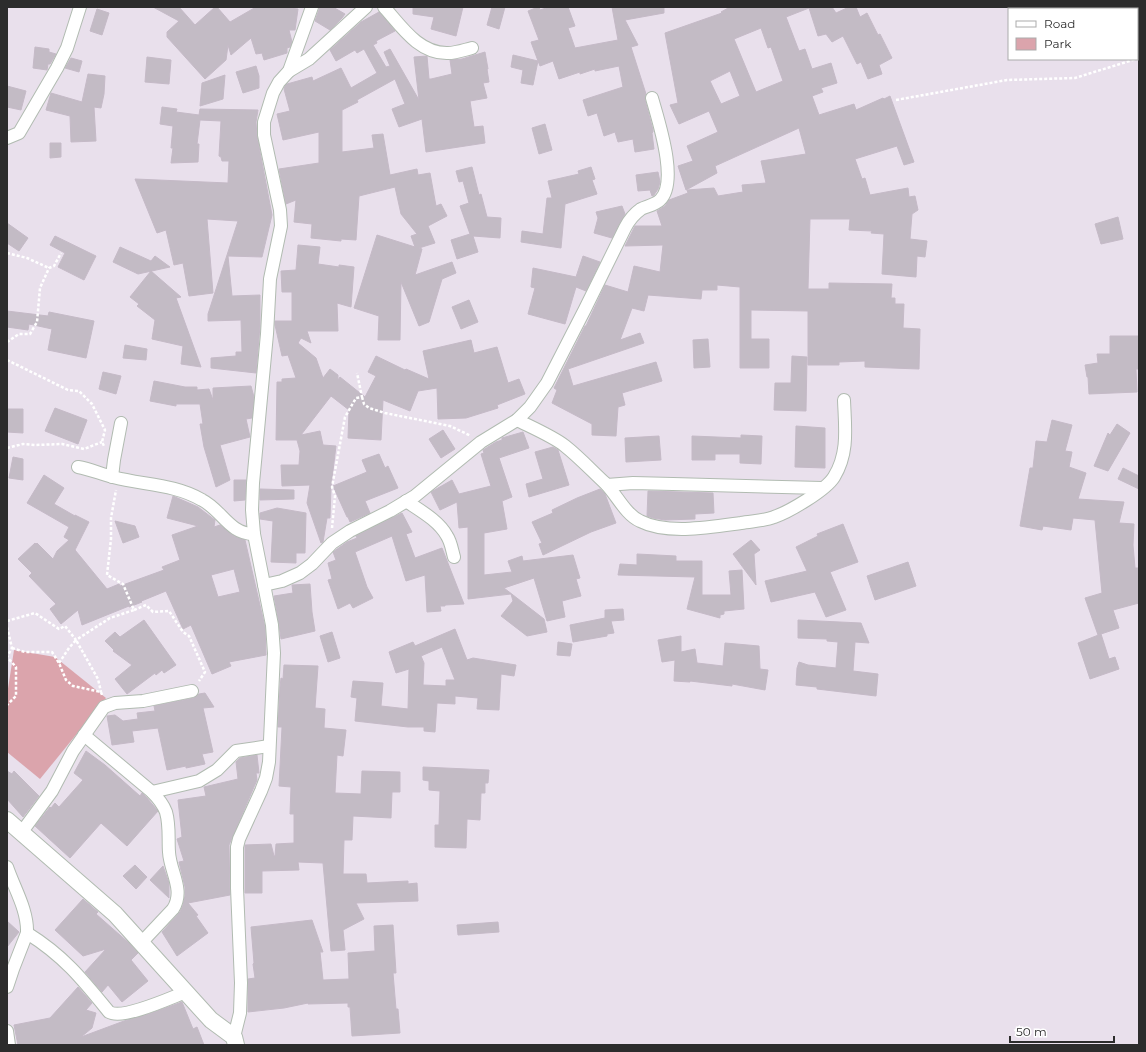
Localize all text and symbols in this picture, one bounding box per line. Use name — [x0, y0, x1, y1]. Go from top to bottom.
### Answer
legend — [1008, 8, 1138, 60]
text: Road — [1044, 16, 1075, 31]
text: Park — [1044, 36, 1072, 51]
scale bar — [1010, 1018, 1114, 1044]
text: 50 m — [1016, 1024, 1047, 1039]

